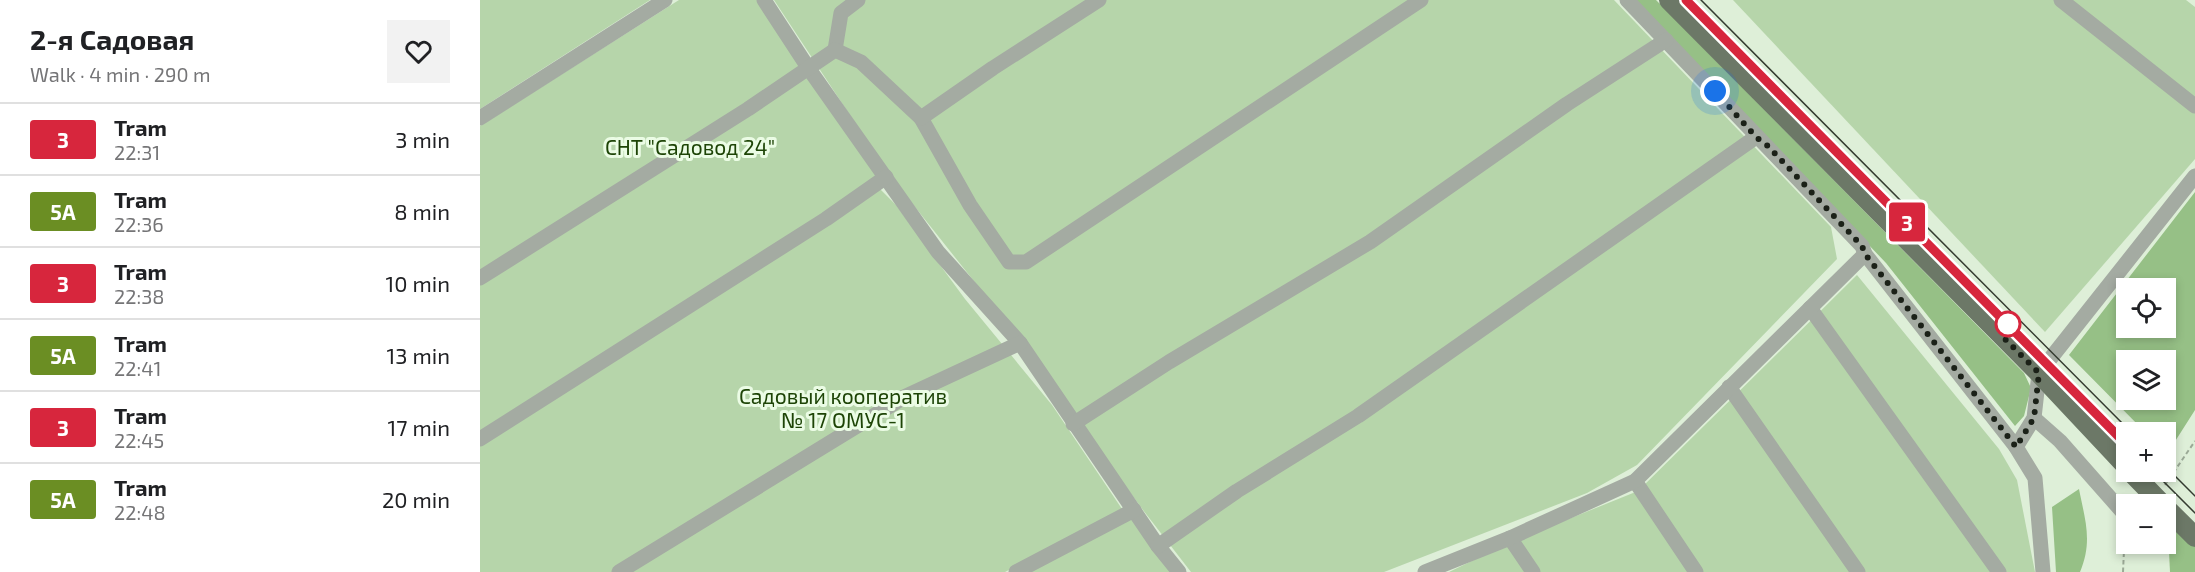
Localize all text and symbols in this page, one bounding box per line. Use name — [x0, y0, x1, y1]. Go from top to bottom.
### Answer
button: heart — [387, 20, 450, 83]
text: 2-я Садовая — [30, 22, 194, 56]
text: Walk · 4 min · 290 m — [30, 62, 210, 86]
your location — [1700, 76, 1730, 106]
text: Tram — [114, 114, 167, 140]
text: 3 min — [395, 126, 450, 152]
text: 3 — [57, 127, 69, 152]
park label: СНТ "Садовод 24" — [605, 134, 775, 159]
text: 22:31 — [114, 140, 160, 164]
text: Tram — [114, 186, 167, 212]
text: 8 min — [394, 198, 450, 224]
text: 5А — [50, 199, 76, 224]
line badge: 3 — [1888, 202, 1926, 242]
text: 3 — [1901, 210, 1913, 235]
text: 22:36 — [114, 212, 164, 236]
text: Tram — [114, 258, 167, 284]
text: 10 min — [386, 270, 450, 296]
text: 3 — [57, 271, 69, 296]
map controls — [2116, 278, 2176, 554]
button: locate — [2116, 278, 2176, 338]
text: 22:38 — [114, 284, 164, 308]
unlabelled marker — [1995, 311, 2021, 337]
text: Tram — [114, 330, 167, 356]
text: 13 min — [387, 342, 450, 368]
text: 5А — [50, 343, 76, 368]
button: layers — [2116, 350, 2176, 410]
text: 22:41 — [114, 356, 161, 380]
park label: Садовый кооператив № 17 ОМУС-1 — [739, 383, 947, 432]
text: Tram — [114, 402, 167, 428]
text: 17 min — [388, 414, 450, 440]
text: 3 — [57, 415, 69, 440]
button: + — [2116, 422, 2176, 482]
text: 22:45 — [114, 428, 164, 452]
text: Tram — [114, 474, 167, 500]
text: 20 min — [382, 486, 450, 512]
text: 5А — [50, 487, 76, 512]
button: − — [2116, 494, 2176, 554]
text: 22:48 — [114, 500, 166, 524]

